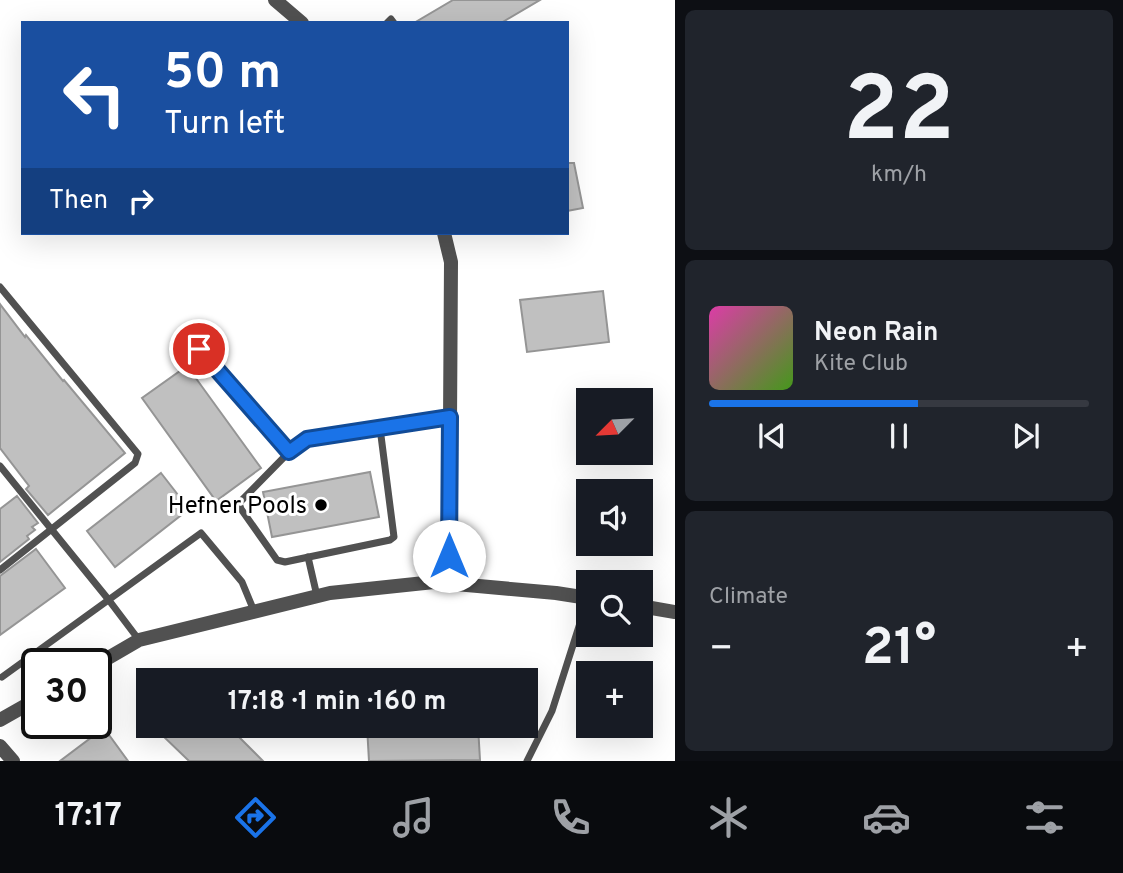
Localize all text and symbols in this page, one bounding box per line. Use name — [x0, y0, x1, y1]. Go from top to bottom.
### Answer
text: 50 m — [164, 44, 281, 106]
icon: left — [49, 49, 140, 140]
text: 22 — [843, 58, 955, 173]
text: Turn left — [164, 105, 285, 145]
text: km/h — [871, 161, 927, 190]
icon: right — [122, 182, 160, 220]
text: Then — [49, 185, 108, 218]
text: Neon Rain — [814, 317, 939, 350]
pin — [169, 319, 229, 379]
icon: arrive — [180, 330, 218, 368]
text: Kite Club — [814, 350, 908, 379]
north arrow — [576, 388, 653, 466]
map controls — [576, 388, 653, 738]
icon: previous — [753, 417, 791, 455]
icon: pause — [880, 417, 918, 455]
icon: next — [1007, 417, 1045, 455]
button: sound — [576, 479, 653, 556]
place label: Hefner Pools — [168, 492, 307, 522]
marker: Hefner Pools — [313, 497, 329, 513]
position arrow — [412, 519, 486, 593]
button: search — [576, 570, 653, 647]
text: Climate — [709, 583, 788, 612]
text: 21° — [862, 617, 936, 683]
text: − — [709, 626, 734, 675]
text: + — [1064, 626, 1089, 675]
speed limit sign: 30 — [21, 648, 112, 739]
button: + — [576, 661, 653, 738]
text: 17:18 · 1 min · 160 m — [228, 686, 446, 719]
icon: directions — [231, 793, 280, 842]
icon: music — [389, 793, 438, 842]
icon: phone — [546, 793, 595, 842]
icon: climate — [704, 793, 753, 842]
icon: car — [862, 793, 911, 842]
icon: filters — [1020, 793, 1069, 842]
text: 17:17 — [54, 797, 122, 837]

